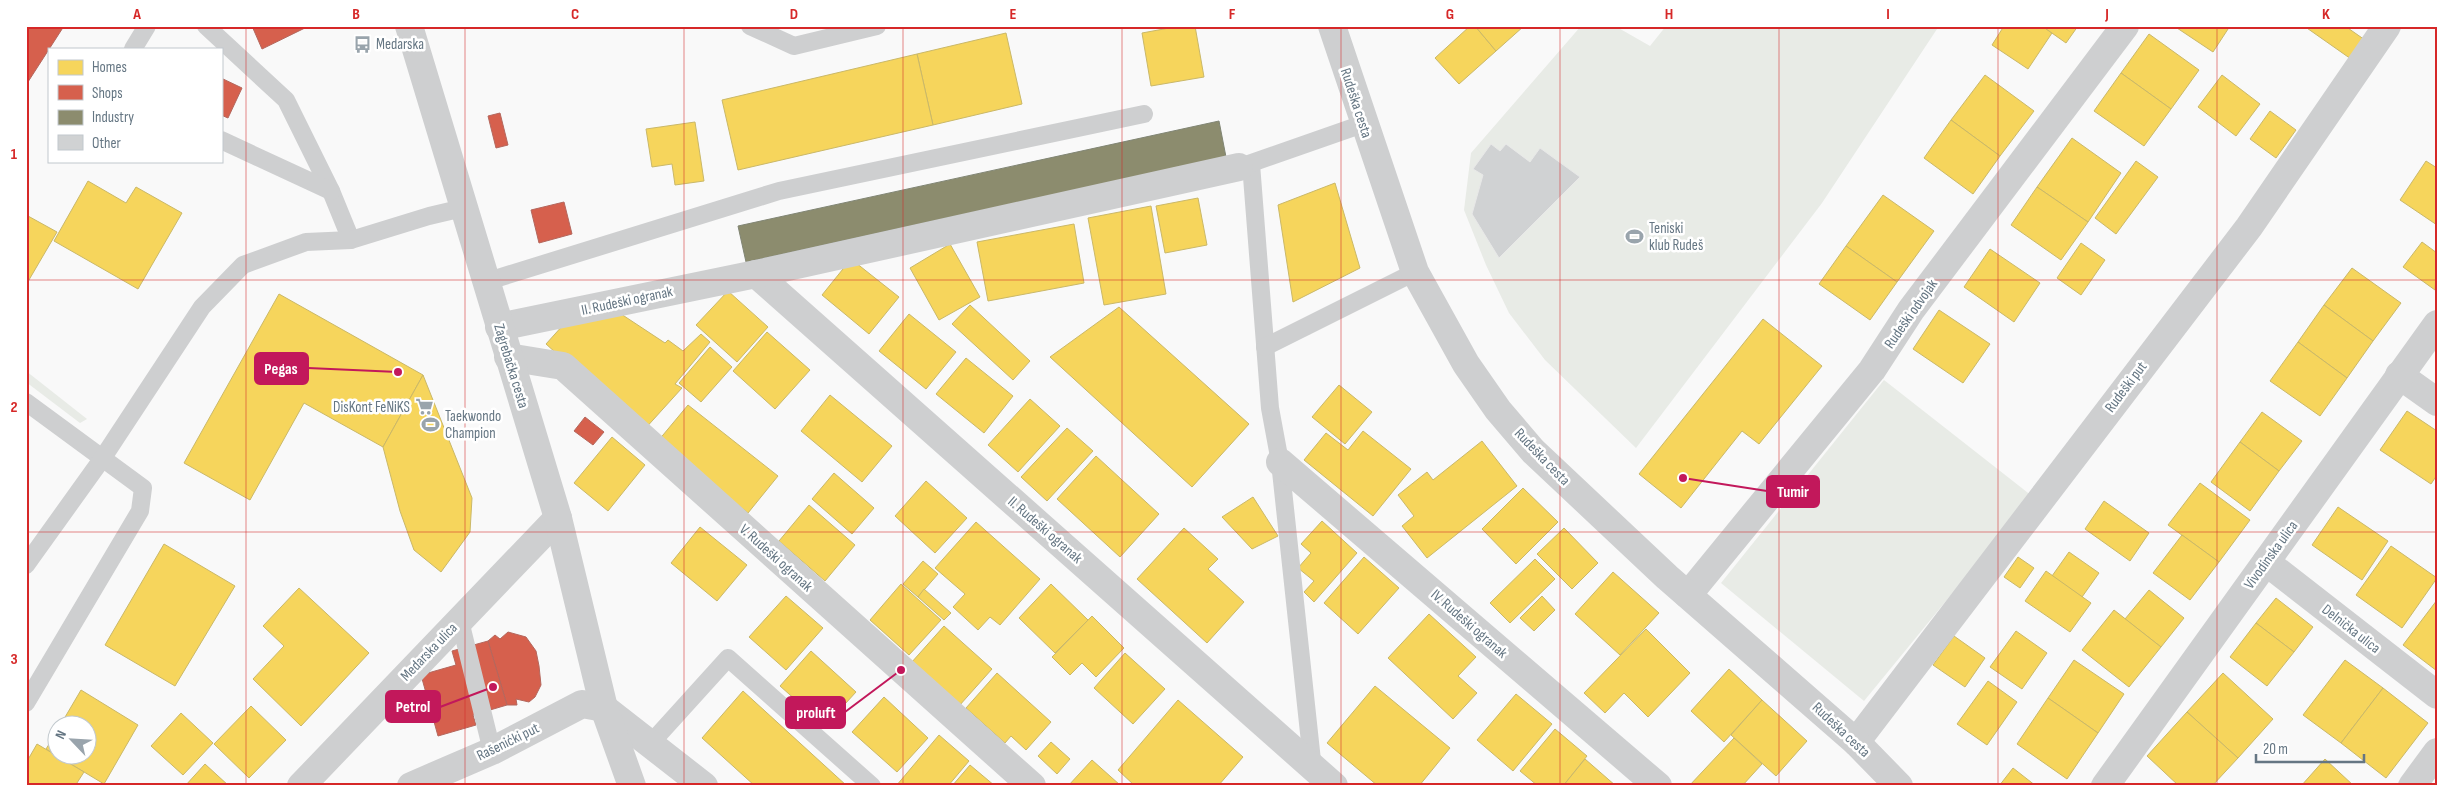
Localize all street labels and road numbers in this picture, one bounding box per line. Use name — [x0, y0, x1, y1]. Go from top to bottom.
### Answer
street label: Rudeška cesta — [1336, 66, 1376, 141]
street label: Rudeški odvojak — [1880, 275, 1942, 352]
street label: II. Rudeški ogranak — [580, 282, 675, 320]
street label: Zagrebačka cesta — [489, 321, 533, 411]
street label: Rudeški put — [2101, 357, 2152, 416]
street label: Rudeška cesta — [1510, 424, 1574, 490]
street label: II. Rudeški ogranak — [1004, 492, 1087, 568]
street label: Vivodinska ulica — [2240, 517, 2302, 593]
street label: V. Rudeški ogranak — [735, 520, 817, 596]
street label: IV. Rudeški ogranak — [1427, 585, 1511, 663]
street label: Delnička ulica — [2318, 600, 2384, 658]
street label: Medarska ulica — [396, 619, 462, 685]
street label: Rudeška cesta — [1808, 698, 1874, 762]
street label: Rašenićki put — [474, 719, 543, 765]

